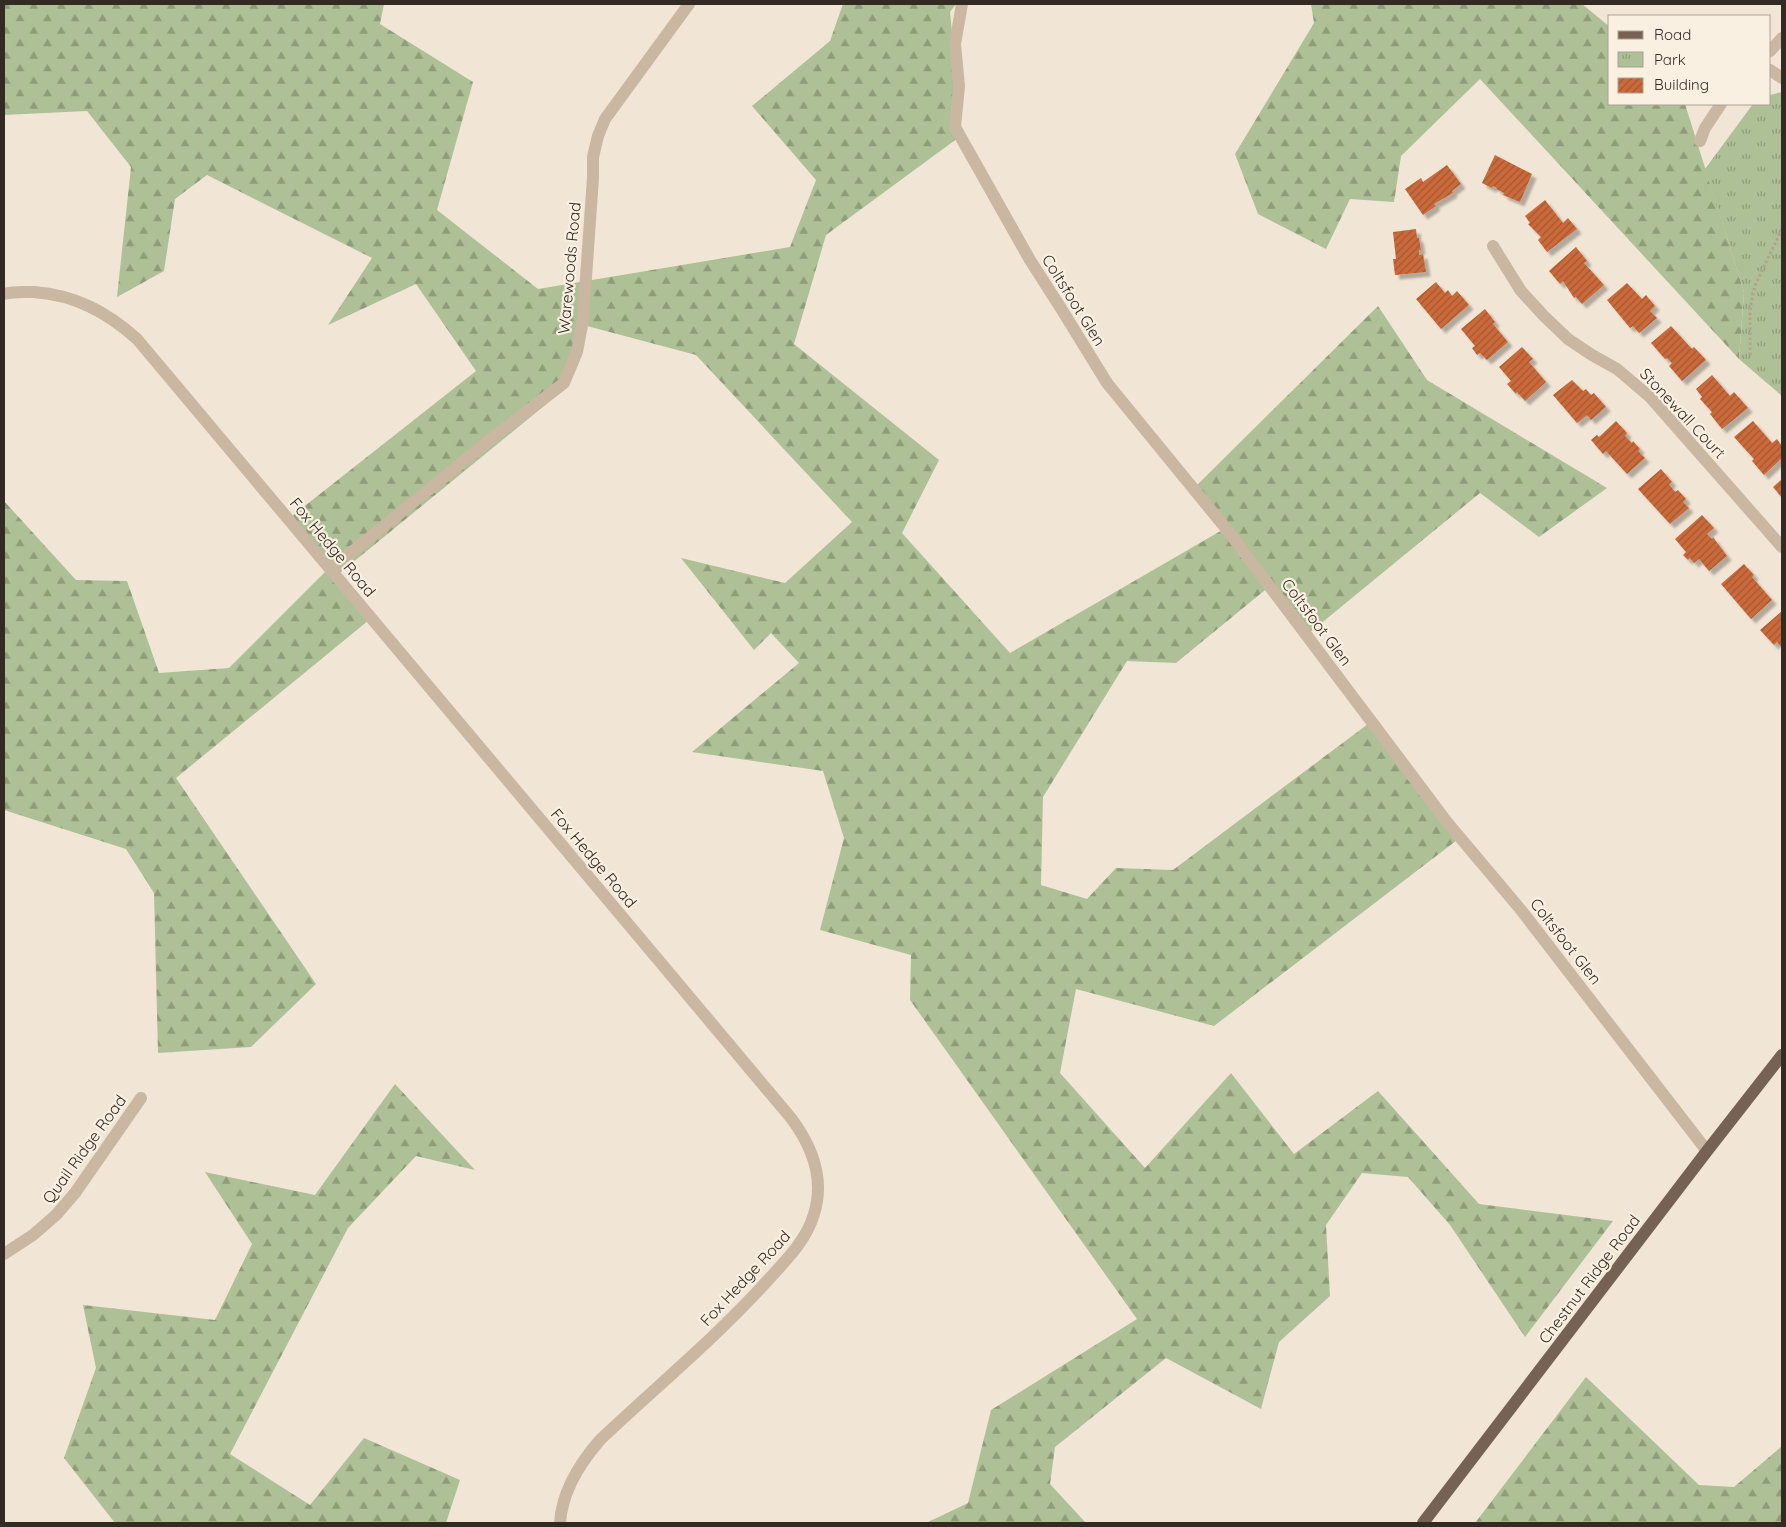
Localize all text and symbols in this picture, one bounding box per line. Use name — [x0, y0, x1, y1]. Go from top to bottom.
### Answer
legend — [1608, 15, 1771, 105]
text: Road — [1654, 25, 1691, 44]
text: Park — [1654, 50, 1686, 69]
text: Building — [1654, 75, 1709, 94]
street label: Warewoods Road — [553, 201, 585, 335]
street label: Coltsfoot Glen — [1038, 251, 1110, 349]
street label: Stonewall Court — [1636, 364, 1730, 462]
street label: Fox Hedge Road — [286, 493, 380, 601]
street label: Coltsfoot Glen — [1278, 574, 1356, 670]
street label: Fox Hedge Road — [547, 804, 641, 912]
street label: Coltsfoot Glen — [1526, 894, 1606, 988]
street label: Quail Ridge Road — [38, 1091, 130, 1207]
street label: Chestnut Ridge Road — [1534, 1211, 1644, 1347]
street label: Fox Hedge Road — [696, 1226, 794, 1330]

